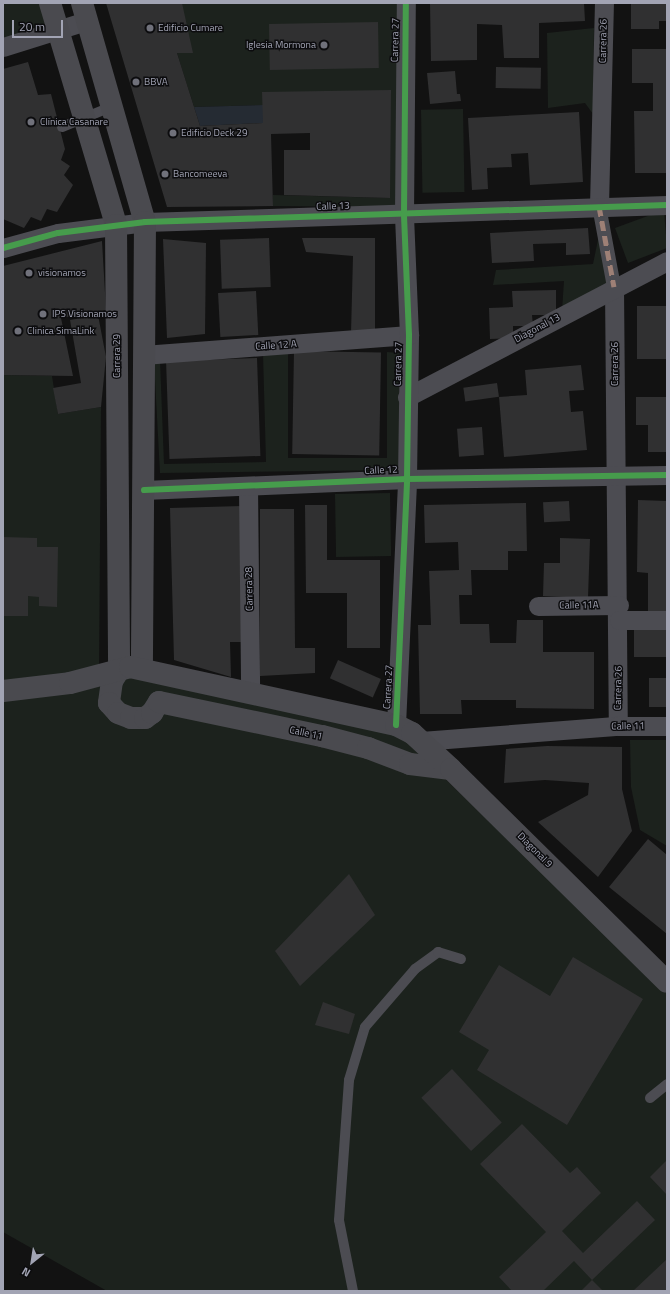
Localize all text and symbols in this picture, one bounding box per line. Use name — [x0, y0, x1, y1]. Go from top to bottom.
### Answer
scale bar — [14, 12, 65, 38]
text: 20 m — [19, 17, 45, 36]
street label: Carrera 27 — [389, 18, 401, 62]
street label: Carrera 26 — [597, 19, 609, 63]
place label: Edificio Cumare — [158, 22, 223, 34]
marker: Edificio Cumare — [145, 23, 155, 33]
place label: Iglesia Mormona — [246, 39, 316, 51]
marker: Iglesia Mormona — [319, 40, 329, 50]
place label: BBVA — [144, 76, 168, 88]
marker: BBVA — [131, 77, 141, 87]
marker: Clínica Casanare — [25, 116, 37, 128]
place label: Clínica Casanare — [40, 116, 108, 128]
place label: Edificio Deck 29 — [181, 127, 247, 139]
marker: Edificio Deck 29 — [168, 128, 178, 138]
place label: Bancomeeva — [173, 168, 227, 180]
marker: Bancomeeva — [160, 169, 170, 179]
street label: Calle 13 — [316, 199, 350, 213]
marker: visionamos — [23, 267, 35, 279]
place label: visionamos — [38, 267, 86, 279]
marker: IPS Visionamos — [37, 308, 49, 320]
place label: IPS Visionamos — [52, 308, 117, 320]
street label: Diagonal 13 — [512, 311, 562, 345]
marker: Clinica SimaLink — [12, 325, 24, 337]
place label: Clinica SimaLink — [27, 325, 94, 337]
street label: Carrera 29 — [111, 334, 123, 378]
street label: Calle 12 A — [255, 338, 297, 352]
street label: Carrera 27 — [392, 342, 404, 386]
street label: Carrera 26 — [609, 342, 621, 386]
street label: Calle 12 — [364, 463, 398, 477]
street label: Carrera 28 — [243, 567, 255, 611]
street label: Calle 11A — [559, 599, 599, 611]
street label: Carrera 27 — [381, 665, 395, 709]
street label: Carrera 26 — [612, 666, 624, 710]
street label: Calle 11 — [611, 720, 645, 732]
street label: Calle 11 — [288, 724, 324, 742]
street label: Diagonal 9 — [515, 830, 555, 870]
north arrow — [12, 1242, 52, 1282]
text: N — [19, 1264, 33, 1281]

